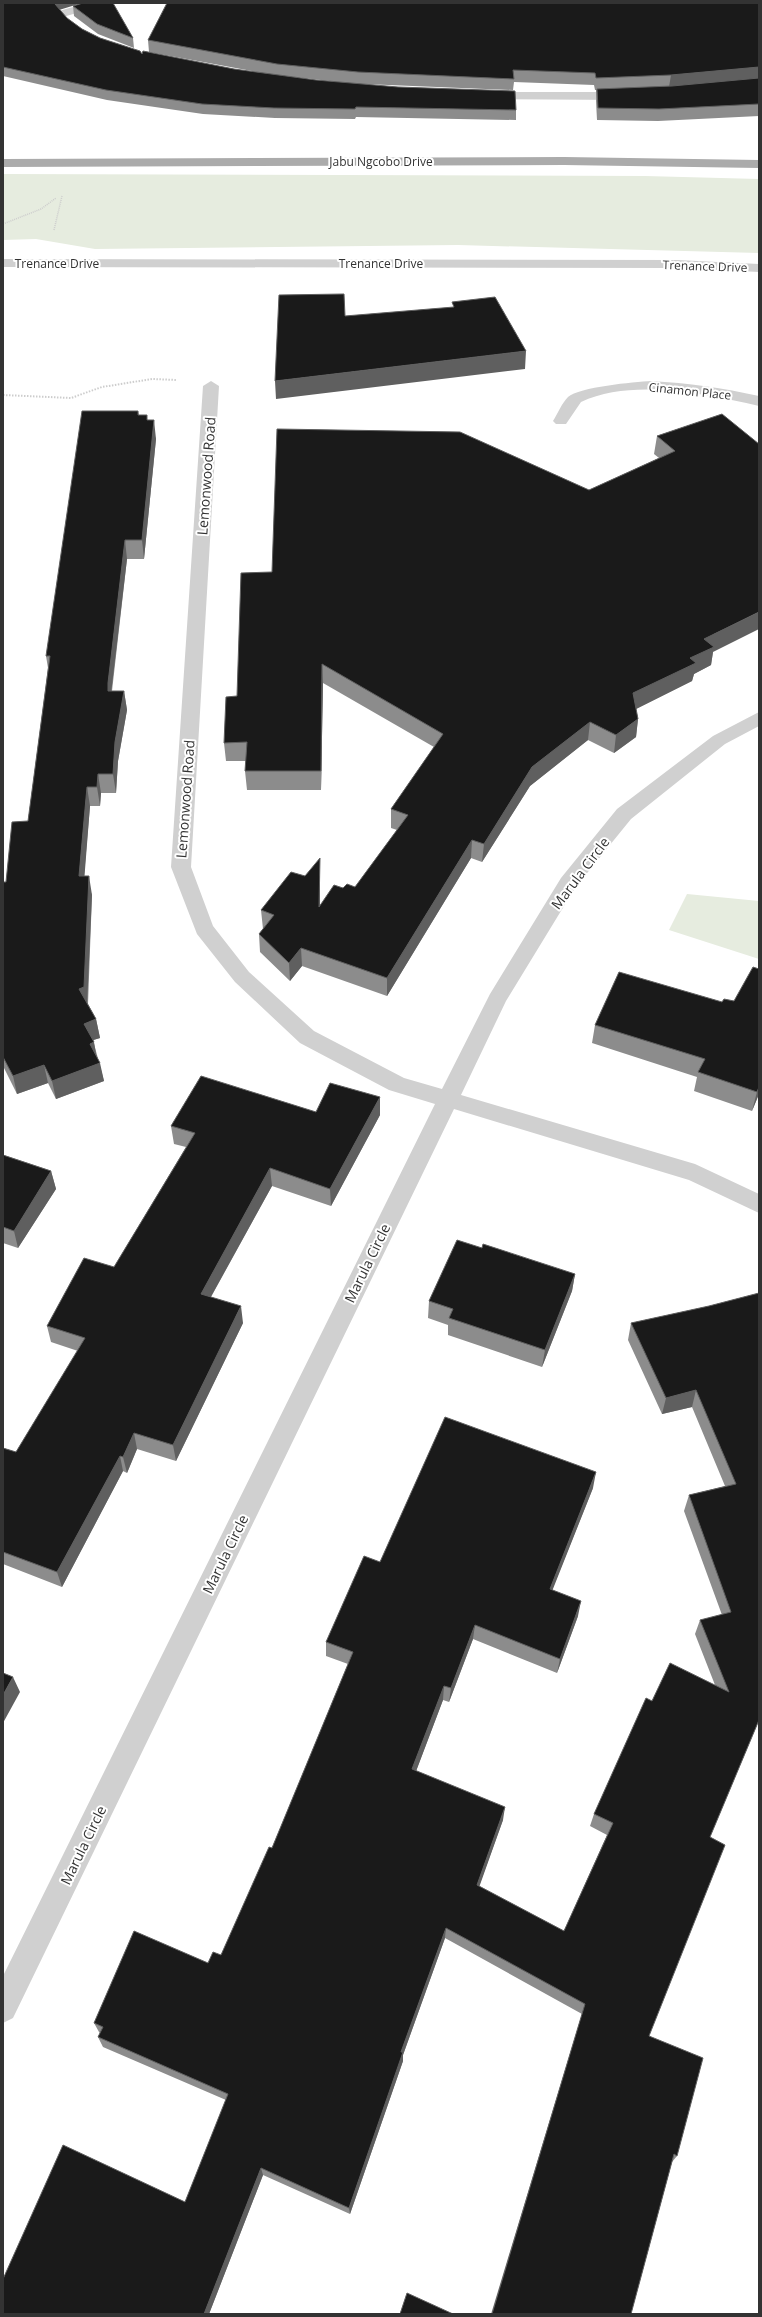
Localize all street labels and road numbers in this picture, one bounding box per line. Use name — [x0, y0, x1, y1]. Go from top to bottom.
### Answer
street label: Jabu Ngcobo Drive — [328, 153, 433, 170]
street label: Trenance Drive — [15, 255, 100, 272]
street label: Trenance Drive — [339, 255, 424, 272]
street label: Trenance Drive — [662, 256, 748, 276]
street label: Cinamon Place — [648, 378, 732, 404]
street label: Lemonwood Road — [192, 416, 220, 536]
street label: Lemonwood Road — [171, 739, 199, 859]
street label: Marula Circle — [547, 833, 613, 913]
street label: Marula Circle — [340, 1220, 394, 1306]
street label: Marula Circle — [198, 1511, 252, 1597]
street label: Marula Circle — [56, 1802, 110, 1888]

